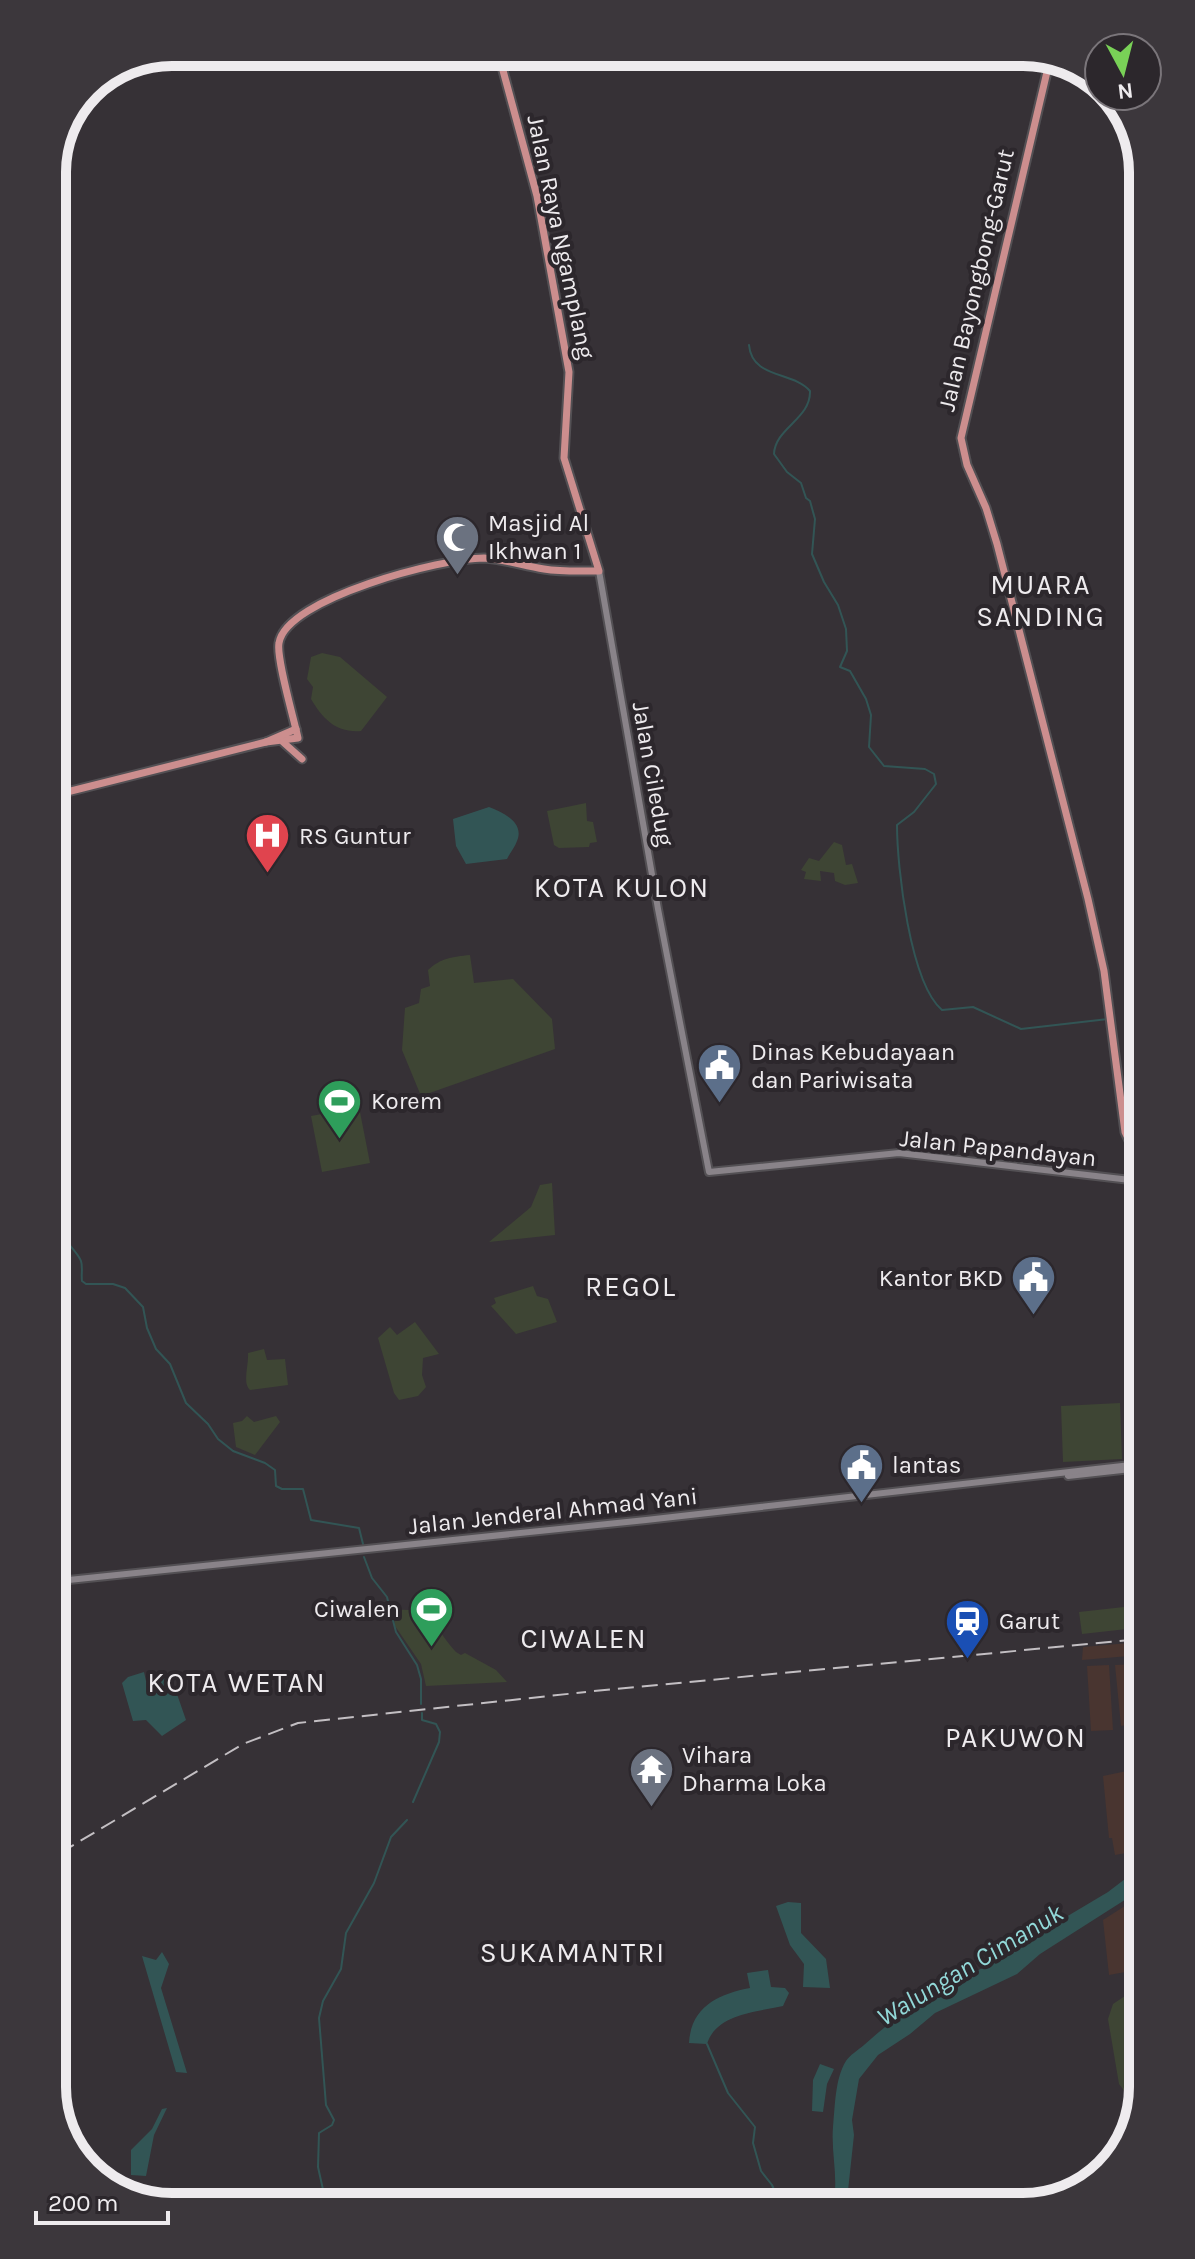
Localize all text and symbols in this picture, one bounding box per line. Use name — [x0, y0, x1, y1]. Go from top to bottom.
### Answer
north arrow — [1083, 32, 1163, 112]
text: N — [1116, 77, 1135, 105]
street label: Jalan Raya Ngamplang — [521, 112, 601, 362]
street label: Jalan Bayongbong-Garut — [932, 146, 1020, 414]
place label: Masjid Al Ikhwan 1 — [488, 509, 589, 565]
mosque icon: Masjid Al Ikhwan 1 — [433, 513, 481, 576]
district label: MUARA SANDING — [976, 568, 1106, 633]
street label: Jalan Ciledug — [627, 700, 680, 849]
hospital icon: RS Guntur — [244, 812, 292, 875]
place label: RS Guntur — [299, 822, 411, 850]
district label: KOTA KULON — [534, 871, 710, 904]
place label: Dinas Kebudayaan dan Pariwisata — [751, 1038, 955, 1094]
public building icon: Dinas Kebudayaan dan Pariwisata — [696, 1042, 744, 1105]
sports icon: Korem — [316, 1077, 364, 1140]
place label: Korem — [371, 1087, 442, 1115]
street label: Jalan Papandayan — [898, 1124, 1098, 1172]
public building icon: Kantor BKD — [1010, 1254, 1058, 1317]
place label: Kantor BKD — [879, 1264, 1003, 1292]
district label: REGOL — [585, 1270, 677, 1303]
public building icon: lantas — [837, 1441, 885, 1504]
place label: lantas — [892, 1451, 961, 1479]
street label: Jalan Jenderal Ahmad Yani — [407, 1482, 699, 1540]
sports icon: Ciwalen — [407, 1585, 455, 1648]
place label: Ciwalen — [314, 1595, 400, 1623]
station icon: Garut — [944, 1597, 992, 1660]
place label: Garut — [999, 1607, 1060, 1635]
district label: CIWALEN — [520, 1622, 648, 1655]
district label: KOTA WETAN — [147, 1666, 327, 1699]
district label: PAKUWON — [945, 1721, 1087, 1754]
place label: Vihara Dharma Loka — [682, 1741, 827, 1797]
temple icon: Vihara Dharma Loka — [627, 1745, 675, 1808]
water label: Walungan Cimanuk — [871, 1897, 1069, 2033]
district label: SUKAMANTRI — [480, 1936, 666, 1969]
scale bar — [36, 2175, 168, 2225]
text: 200 m — [48, 2189, 119, 2217]

